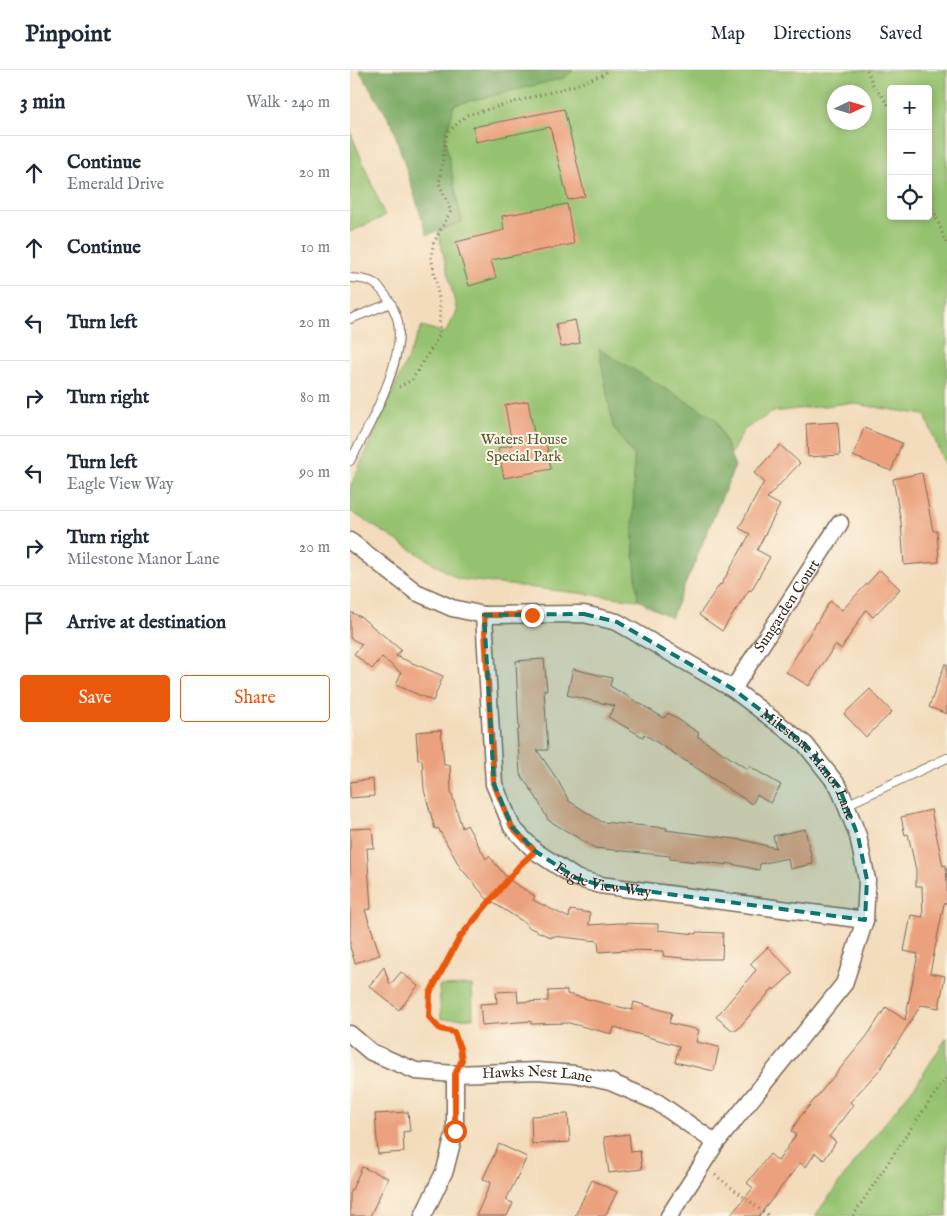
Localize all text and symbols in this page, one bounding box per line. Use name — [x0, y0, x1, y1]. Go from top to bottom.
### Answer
text: Pinpoint — [25, 19, 111, 50]
text: Map — [711, 23, 745, 46]
text: Directions — [773, 23, 851, 46]
text: Saved — [879, 23, 922, 46]
north arrow — [827, 85, 872, 130]
map controls — [887, 85, 932, 220]
button: + — [887, 85, 932, 130]
text: 3 min — [20, 89, 65, 116]
text: Walk · 240 m — [246, 93, 330, 113]
button: − — [887, 130, 932, 175]
text: Continue — [67, 151, 141, 175]
icon: ahead — [20, 159, 48, 187]
text: 20 m — [299, 163, 330, 183]
text: Emerald Drive — [67, 175, 164, 195]
button: locate — [887, 175, 932, 220]
icon: ahead — [20, 234, 48, 262]
text: Continue — [67, 236, 141, 260]
text: 10 m — [300, 238, 330, 258]
icon: left — [20, 309, 48, 337]
text: Turn left — [67, 311, 138, 335]
text: 20 m — [299, 313, 330, 333]
icon: right — [20, 384, 48, 412]
text: Turn right — [67, 386, 149, 410]
text: 80 m — [300, 388, 330, 408]
park label: Waters House Special Park — [481, 430, 567, 466]
text: Turn left — [67, 451, 138, 475]
icon: left — [20, 459, 48, 487]
text: 90 m — [299, 463, 330, 483]
text: Eagle View Way — [67, 475, 174, 495]
text: Turn right — [67, 526, 149, 550]
icon: right — [20, 534, 48, 562]
text: 20 m — [299, 538, 330, 558]
text: Milestone Manor Lane — [67, 550, 220, 570]
street label: Sungarden Court — [750, 556, 824, 656]
route end — [521, 604, 544, 627]
icon: arrive — [20, 609, 48, 637]
text: Arrive at destination — [67, 611, 226, 635]
button: Save — [20, 675, 170, 722]
button: Share — [180, 675, 330, 722]
street label: Milestone Manor Lane — [757, 704, 860, 823]
street label: Eagle View Way — [551, 857, 653, 901]
street label: Hawks Nest Lane — [482, 1061, 594, 1087]
route start — [444, 1120, 467, 1143]

